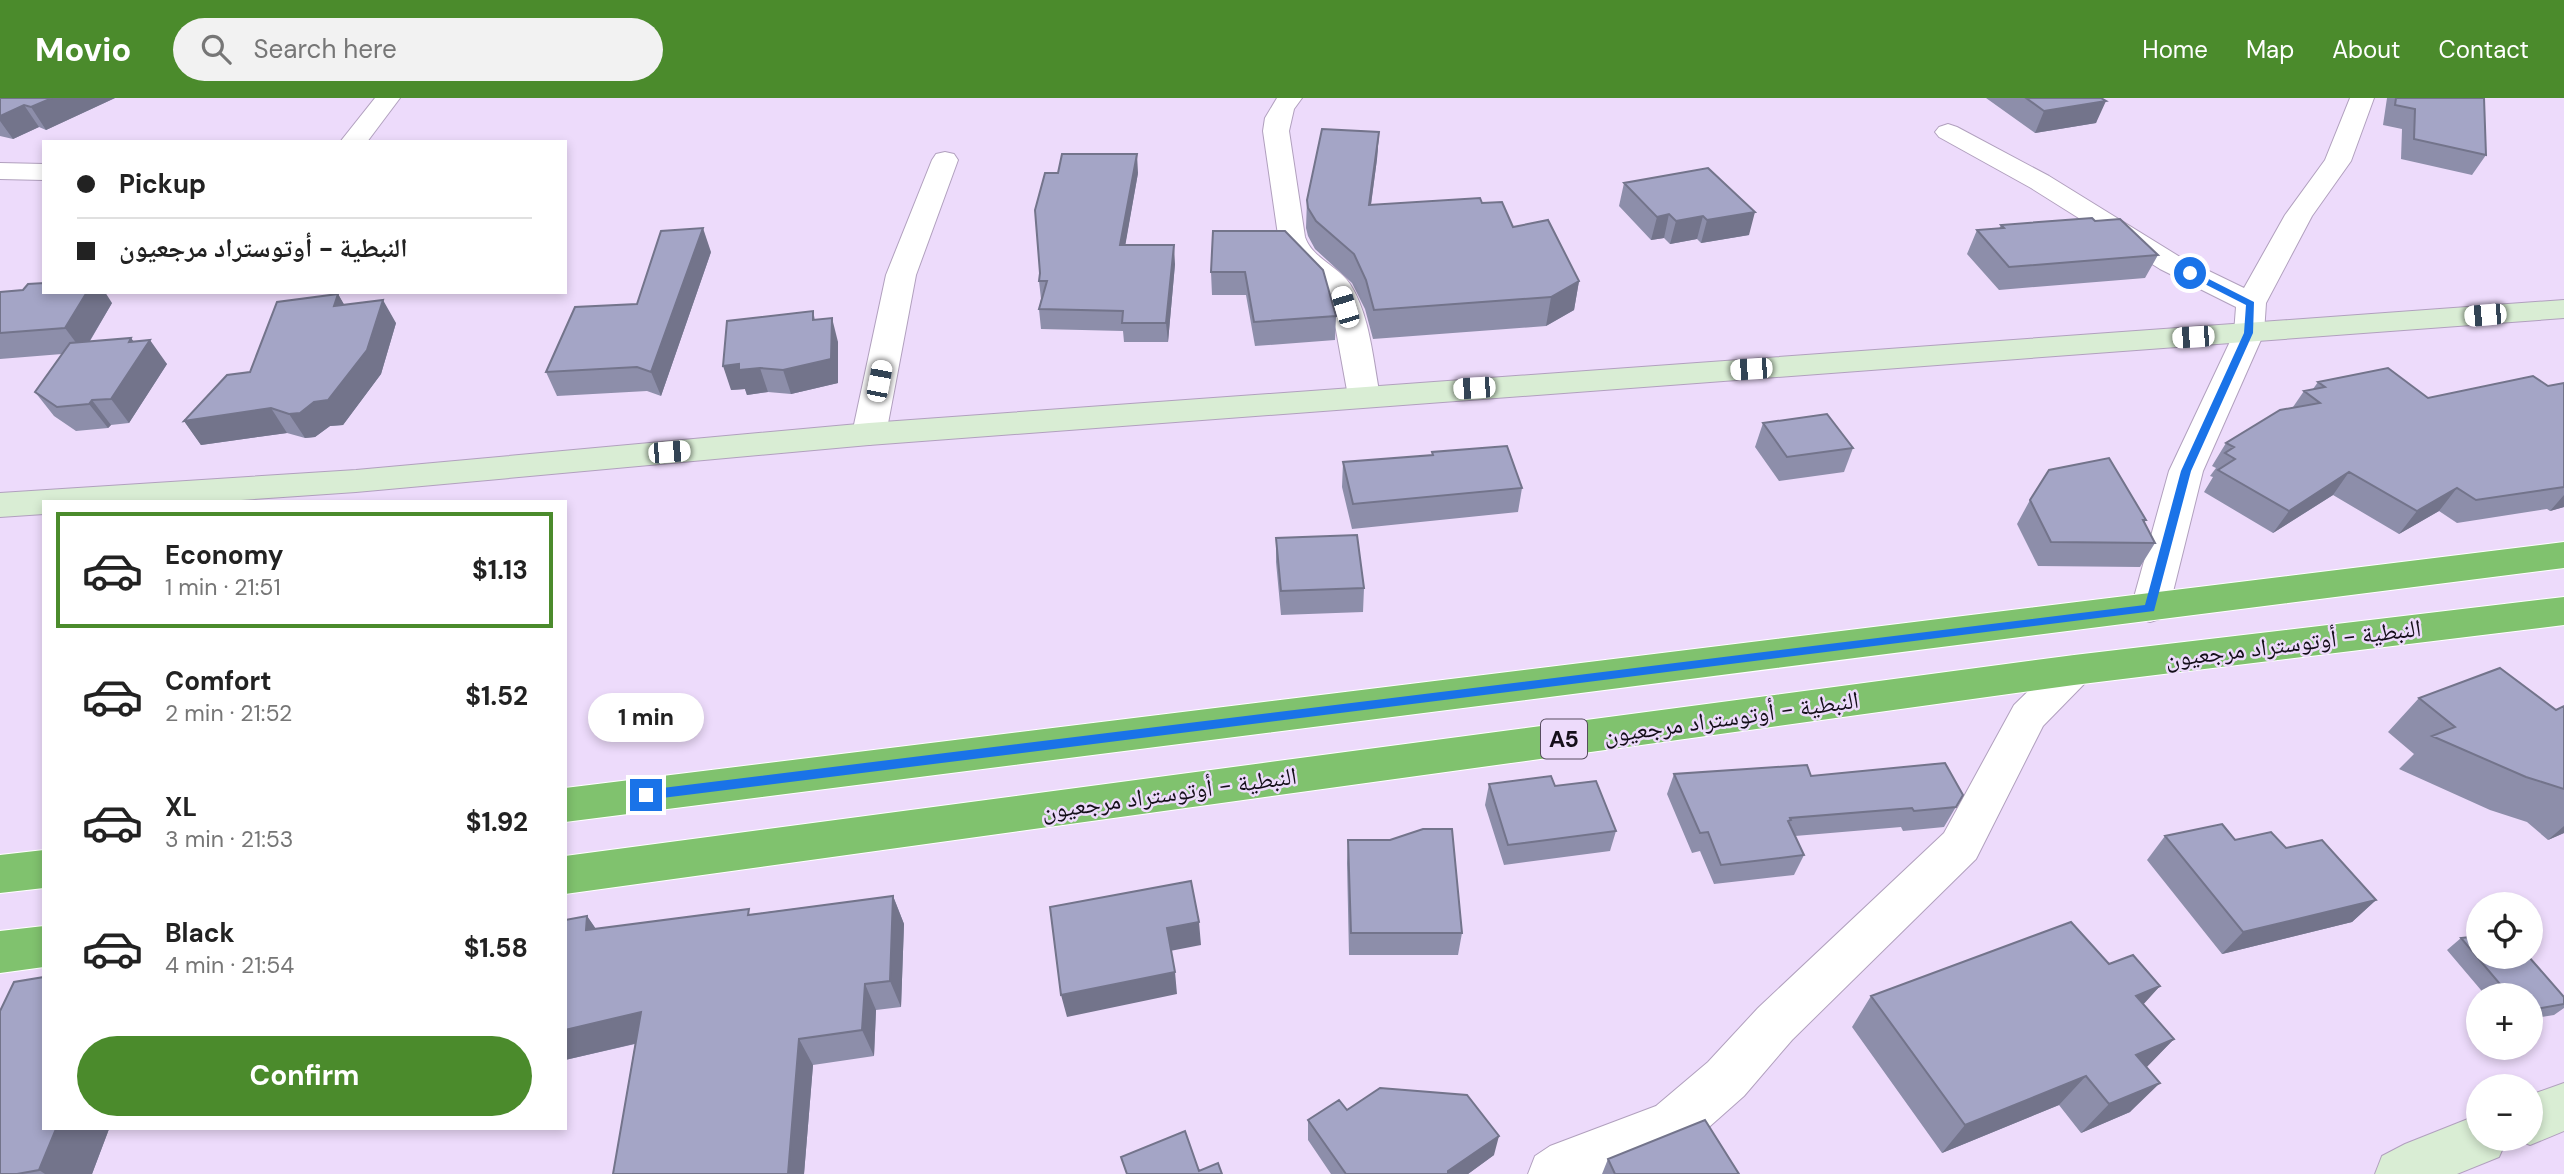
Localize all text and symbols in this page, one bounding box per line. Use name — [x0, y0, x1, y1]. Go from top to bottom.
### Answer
search box — [173, 18, 663, 81]
text: Movio — [35, 28, 131, 71]
icon: search — [197, 30, 235, 68]
text: Search here — [253, 32, 397, 66]
text: Home — [2142, 34, 2208, 65]
text: Map — [2246, 34, 2294, 65]
text: About — [2332, 34, 2401, 65]
text: Contact — [2439, 34, 2529, 65]
text: Pickup — [119, 167, 206, 201]
text: النبطية - أوتوستراد مرجعيون — [119, 231, 408, 265]
route start — [2174, 257, 2206, 289]
car — [1329, 284, 1362, 330]
car — [2464, 303, 2507, 327]
car — [2172, 325, 2215, 349]
car — [1730, 357, 1773, 381]
car — [865, 358, 894, 404]
car — [1453, 376, 1496, 400]
car — [648, 440, 691, 464]
text: Economy — [165, 538, 283, 572]
icon: car — [81, 539, 144, 602]
text: $1.13 — [472, 553, 528, 587]
text: 1 min · 21:51 — [165, 572, 281, 602]
street label: النبطية - أوتوستراد مرجعيون — [2163, 612, 2423, 674]
text: Comfort — [165, 664, 271, 698]
icon: car — [81, 665, 144, 728]
text: $1.52 — [465, 679, 528, 713]
street label: النبطية - أوتوستراد مرجعيون — [1601, 684, 1861, 750]
callout: 1 min — [588, 694, 704, 742]
text: 2 min · 21:52 — [165, 698, 292, 728]
text: 1 min — [618, 702, 674, 732]
road number: A5 — [1541, 720, 1587, 758]
street label: النبطية - أوتوستراد مرجعيون — [1039, 760, 1299, 826]
route end — [630, 779, 662, 811]
text: XL — [165, 790, 197, 824]
icon: car — [81, 791, 144, 854]
text: $1.92 — [466, 805, 528, 839]
text: 3 min · 21:53 — [165, 824, 293, 854]
map controls — [2466, 892, 2543, 1151]
button: locate — [2466, 892, 2543, 969]
text: Black — [165, 916, 235, 950]
icon: car — [81, 917, 144, 980]
text: $1.58 — [464, 931, 528, 965]
text: 4 min · 21:54 — [165, 950, 294, 980]
button: + — [2466, 983, 2543, 1060]
button: Confirm — [77, 1036, 532, 1116]
button: − — [2466, 1074, 2543, 1151]

